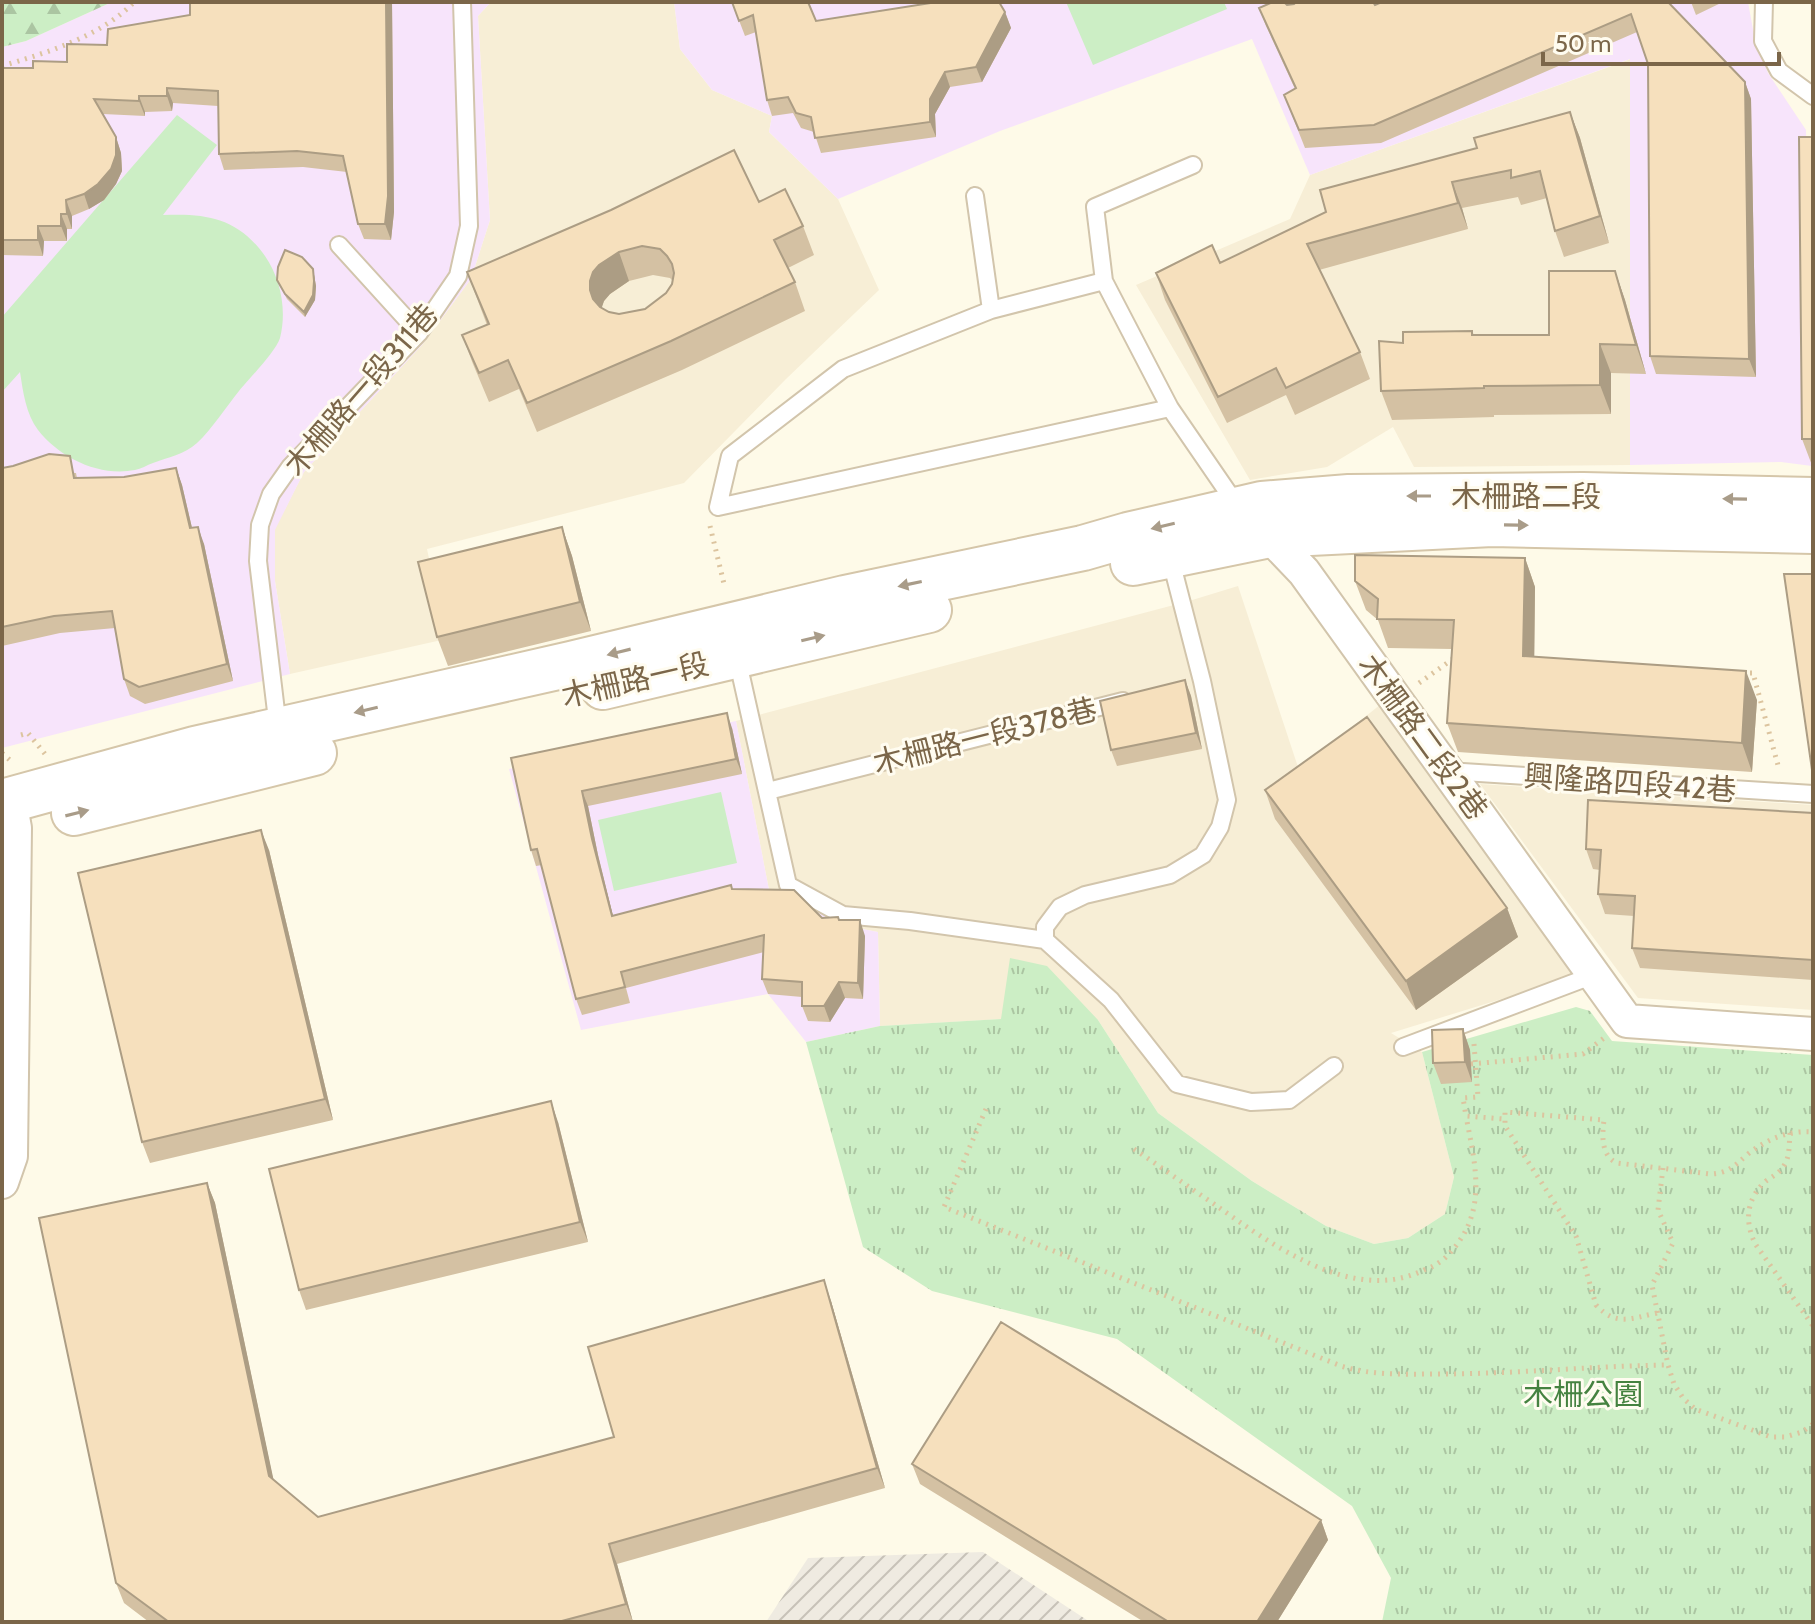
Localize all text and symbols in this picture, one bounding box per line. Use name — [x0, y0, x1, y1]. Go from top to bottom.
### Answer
scale bar — [1543, 16, 1779, 66]
text: 50 m — [1555, 29, 1611, 58]
street label: 木柵路一段311巷 — [276, 296, 446, 484]
street label: 木柵路二段 — [1451, 478, 1601, 515]
one-way arrow — [1406, 490, 1431, 502]
one-way arrow — [1722, 492, 1747, 505]
one-way arrow — [1504, 518, 1529, 531]
one-way arrow — [1151, 521, 1176, 533]
one-way arrow — [897, 578, 922, 591]
one-way arrow — [801, 631, 826, 644]
street label: 木柵路一段 — [558, 645, 712, 715]
one-way arrow — [607, 647, 632, 659]
street label: 木柵路二段2巷 — [1351, 647, 1495, 827]
street label: 木柵路一段378巷 — [869, 690, 1101, 782]
one-way arrow — [353, 704, 378, 717]
street label: 興隆路四段42巷 — [1522, 757, 1738, 809]
one-way arrow — [65, 806, 90, 818]
park label: 木柵公園 — [1523, 1376, 1643, 1413]

